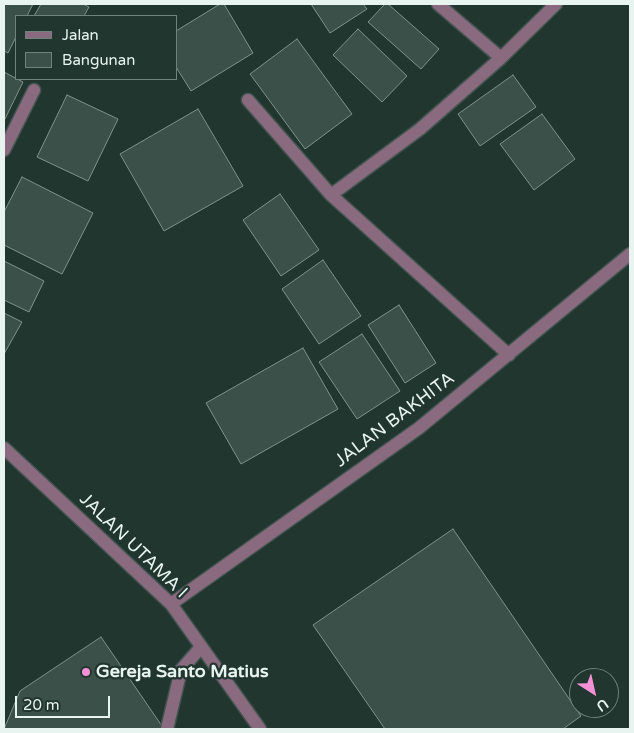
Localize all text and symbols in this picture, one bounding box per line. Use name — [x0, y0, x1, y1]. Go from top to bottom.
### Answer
legend — [15, 15, 178, 80]
text: Jalan — [62, 26, 99, 44]
text: Bangunan — [62, 51, 135, 69]
street label: JALAN BAKHITA — [331, 368, 459, 472]
street label: JALAN UTAMA I — [74, 489, 192, 603]
place label: Gereja Santo Matius — [96, 661, 269, 683]
marker: Gereja Santo Matius — [80, 666, 92, 678]
north arrow — [569, 668, 619, 718]
scale bar — [18, 686, 112, 718]
text: U — [593, 695, 612, 715]
text: 20 m — [23, 696, 60, 714]

